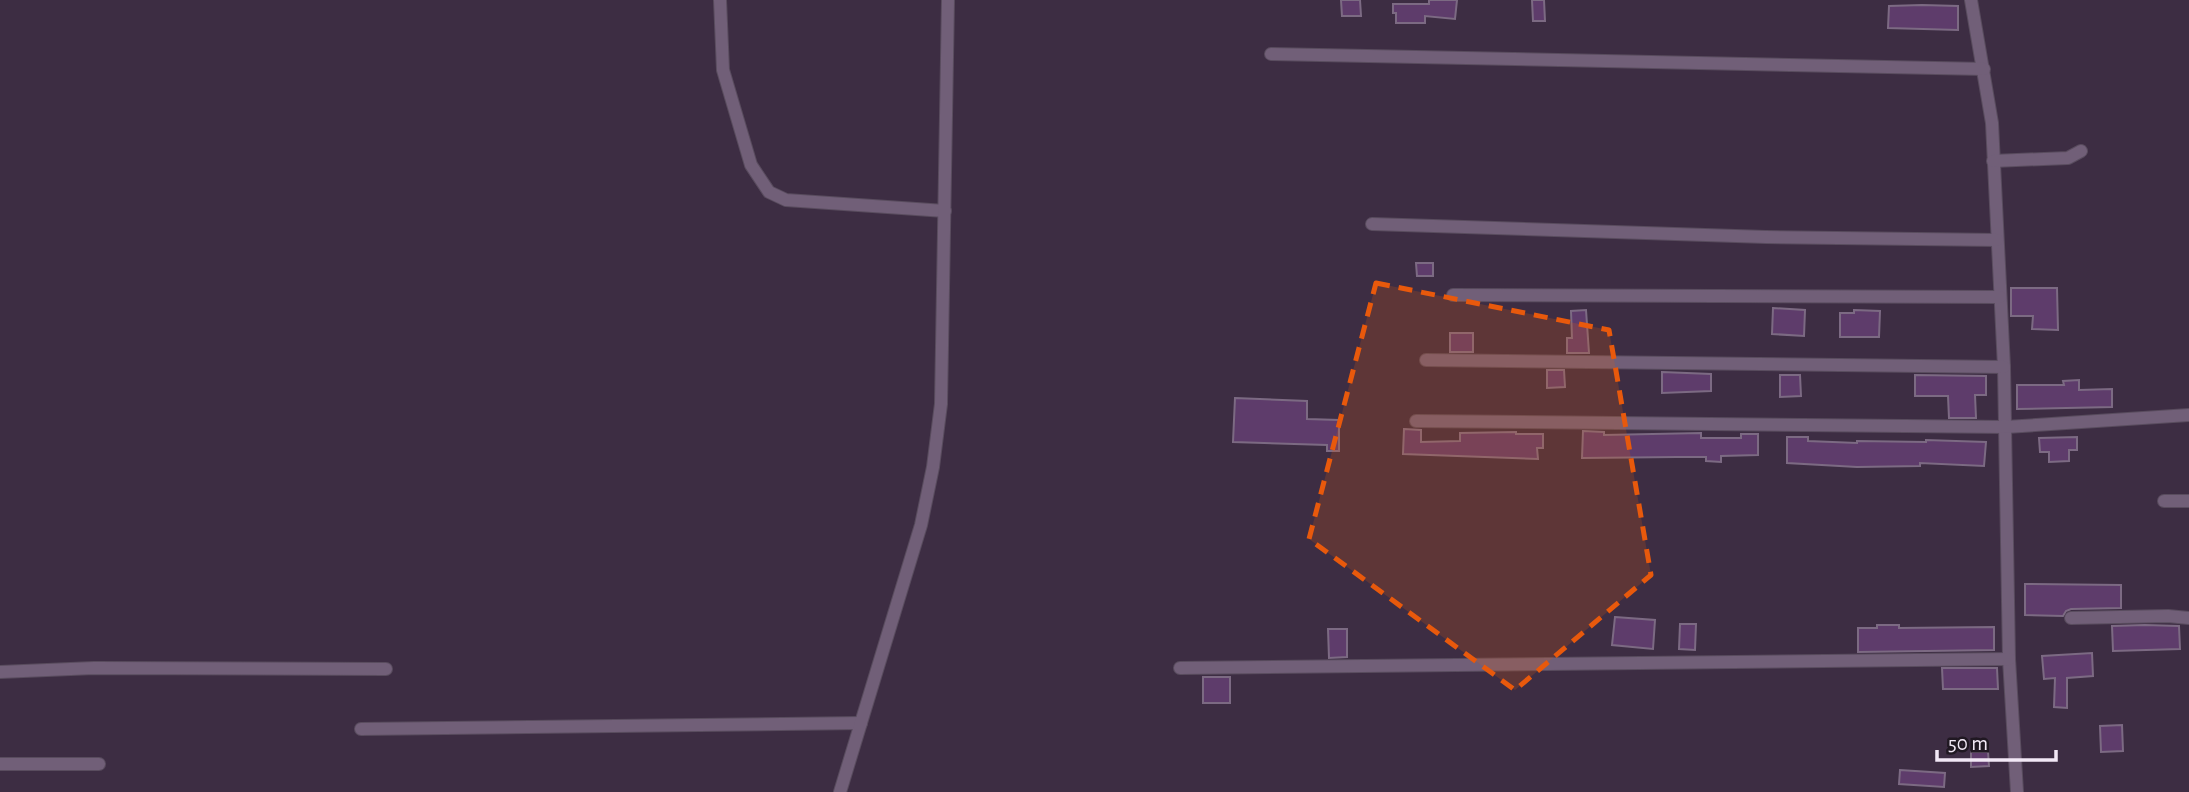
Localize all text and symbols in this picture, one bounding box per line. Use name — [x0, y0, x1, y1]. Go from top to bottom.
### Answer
scale bar — [1937, 718, 2056, 762]
text: 50 m — [1948, 733, 1988, 754]

